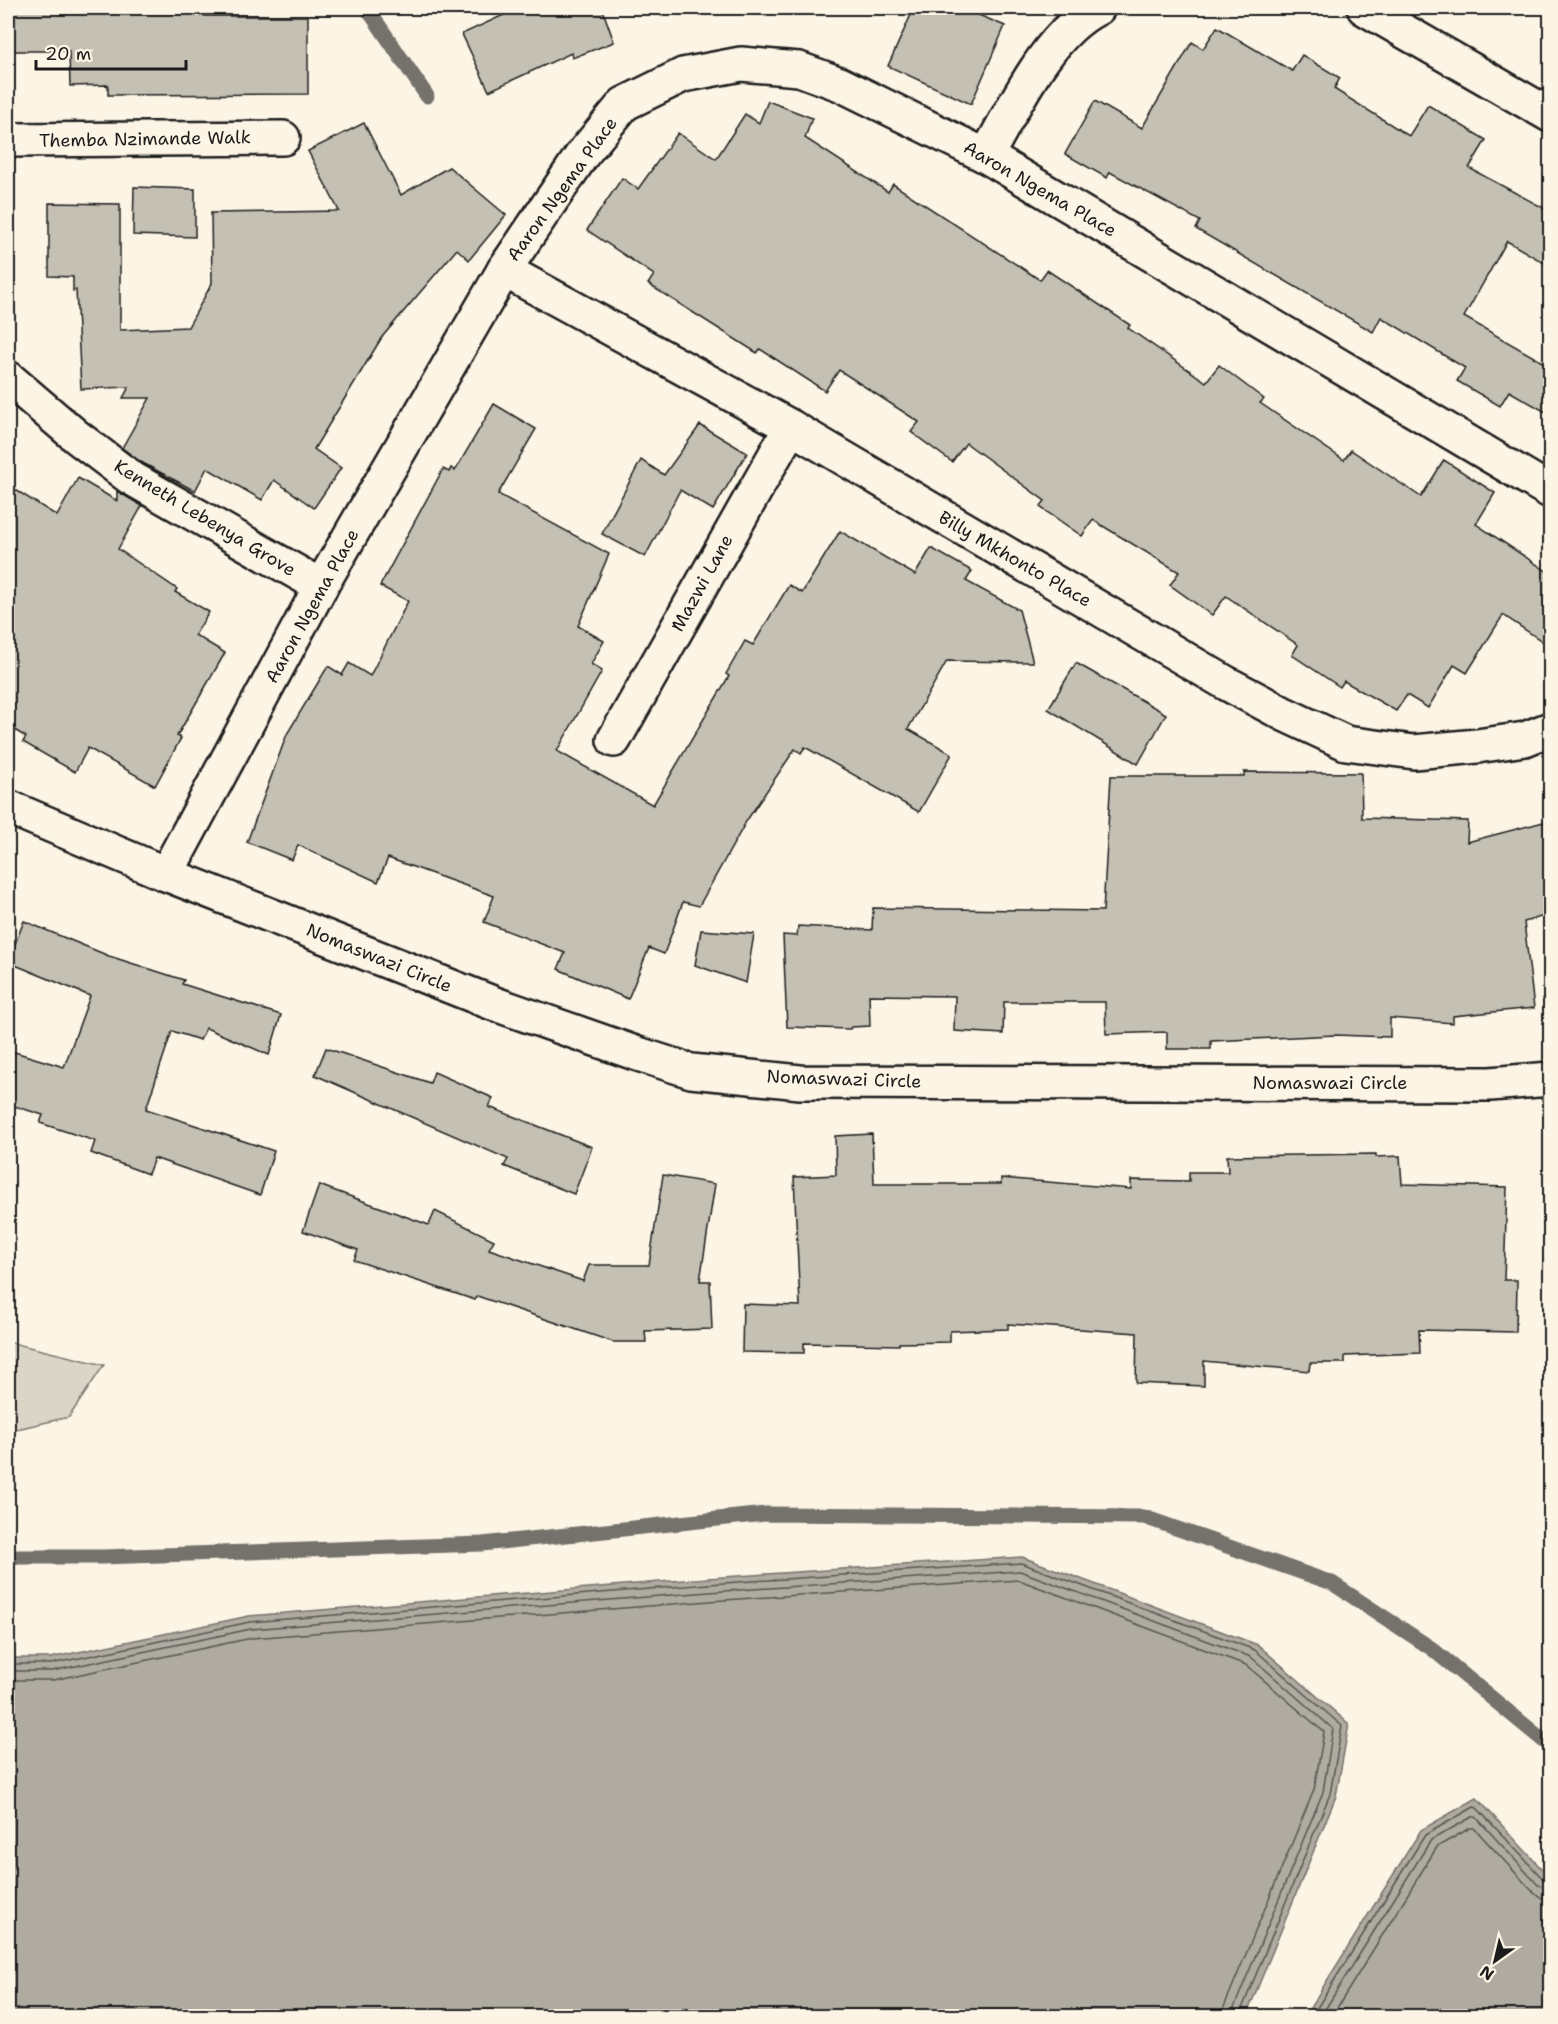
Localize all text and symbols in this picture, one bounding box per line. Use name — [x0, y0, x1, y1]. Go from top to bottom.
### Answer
scale bar — [36, 33, 186, 71]
text: 20 m — [45, 42, 91, 66]
street label: Aaron Ngema Place — [502, 112, 622, 266]
street label: Themba Nzimande Walk — [39, 125, 251, 153]
street label: Aaron Ngema Place — [959, 135, 1121, 243]
street label: Kenneth Lebenya Grove — [110, 454, 300, 582]
street label: Billy Mkhonto Place — [934, 505, 1096, 613]
street label: Aaron Ngema Place — [260, 525, 364, 687]
street label: Mazwi Lane — [665, 530, 739, 636]
street label: Nomaswazi Circle — [303, 918, 455, 998]
street label: Nomaswazi Circle — [766, 1064, 922, 1094]
street label: Nomaswazi Circle — [1253, 1071, 1407, 1095]
north arrow — [1465, 1931, 1525, 1991]
text: N — [1476, 1961, 1498, 1985]

